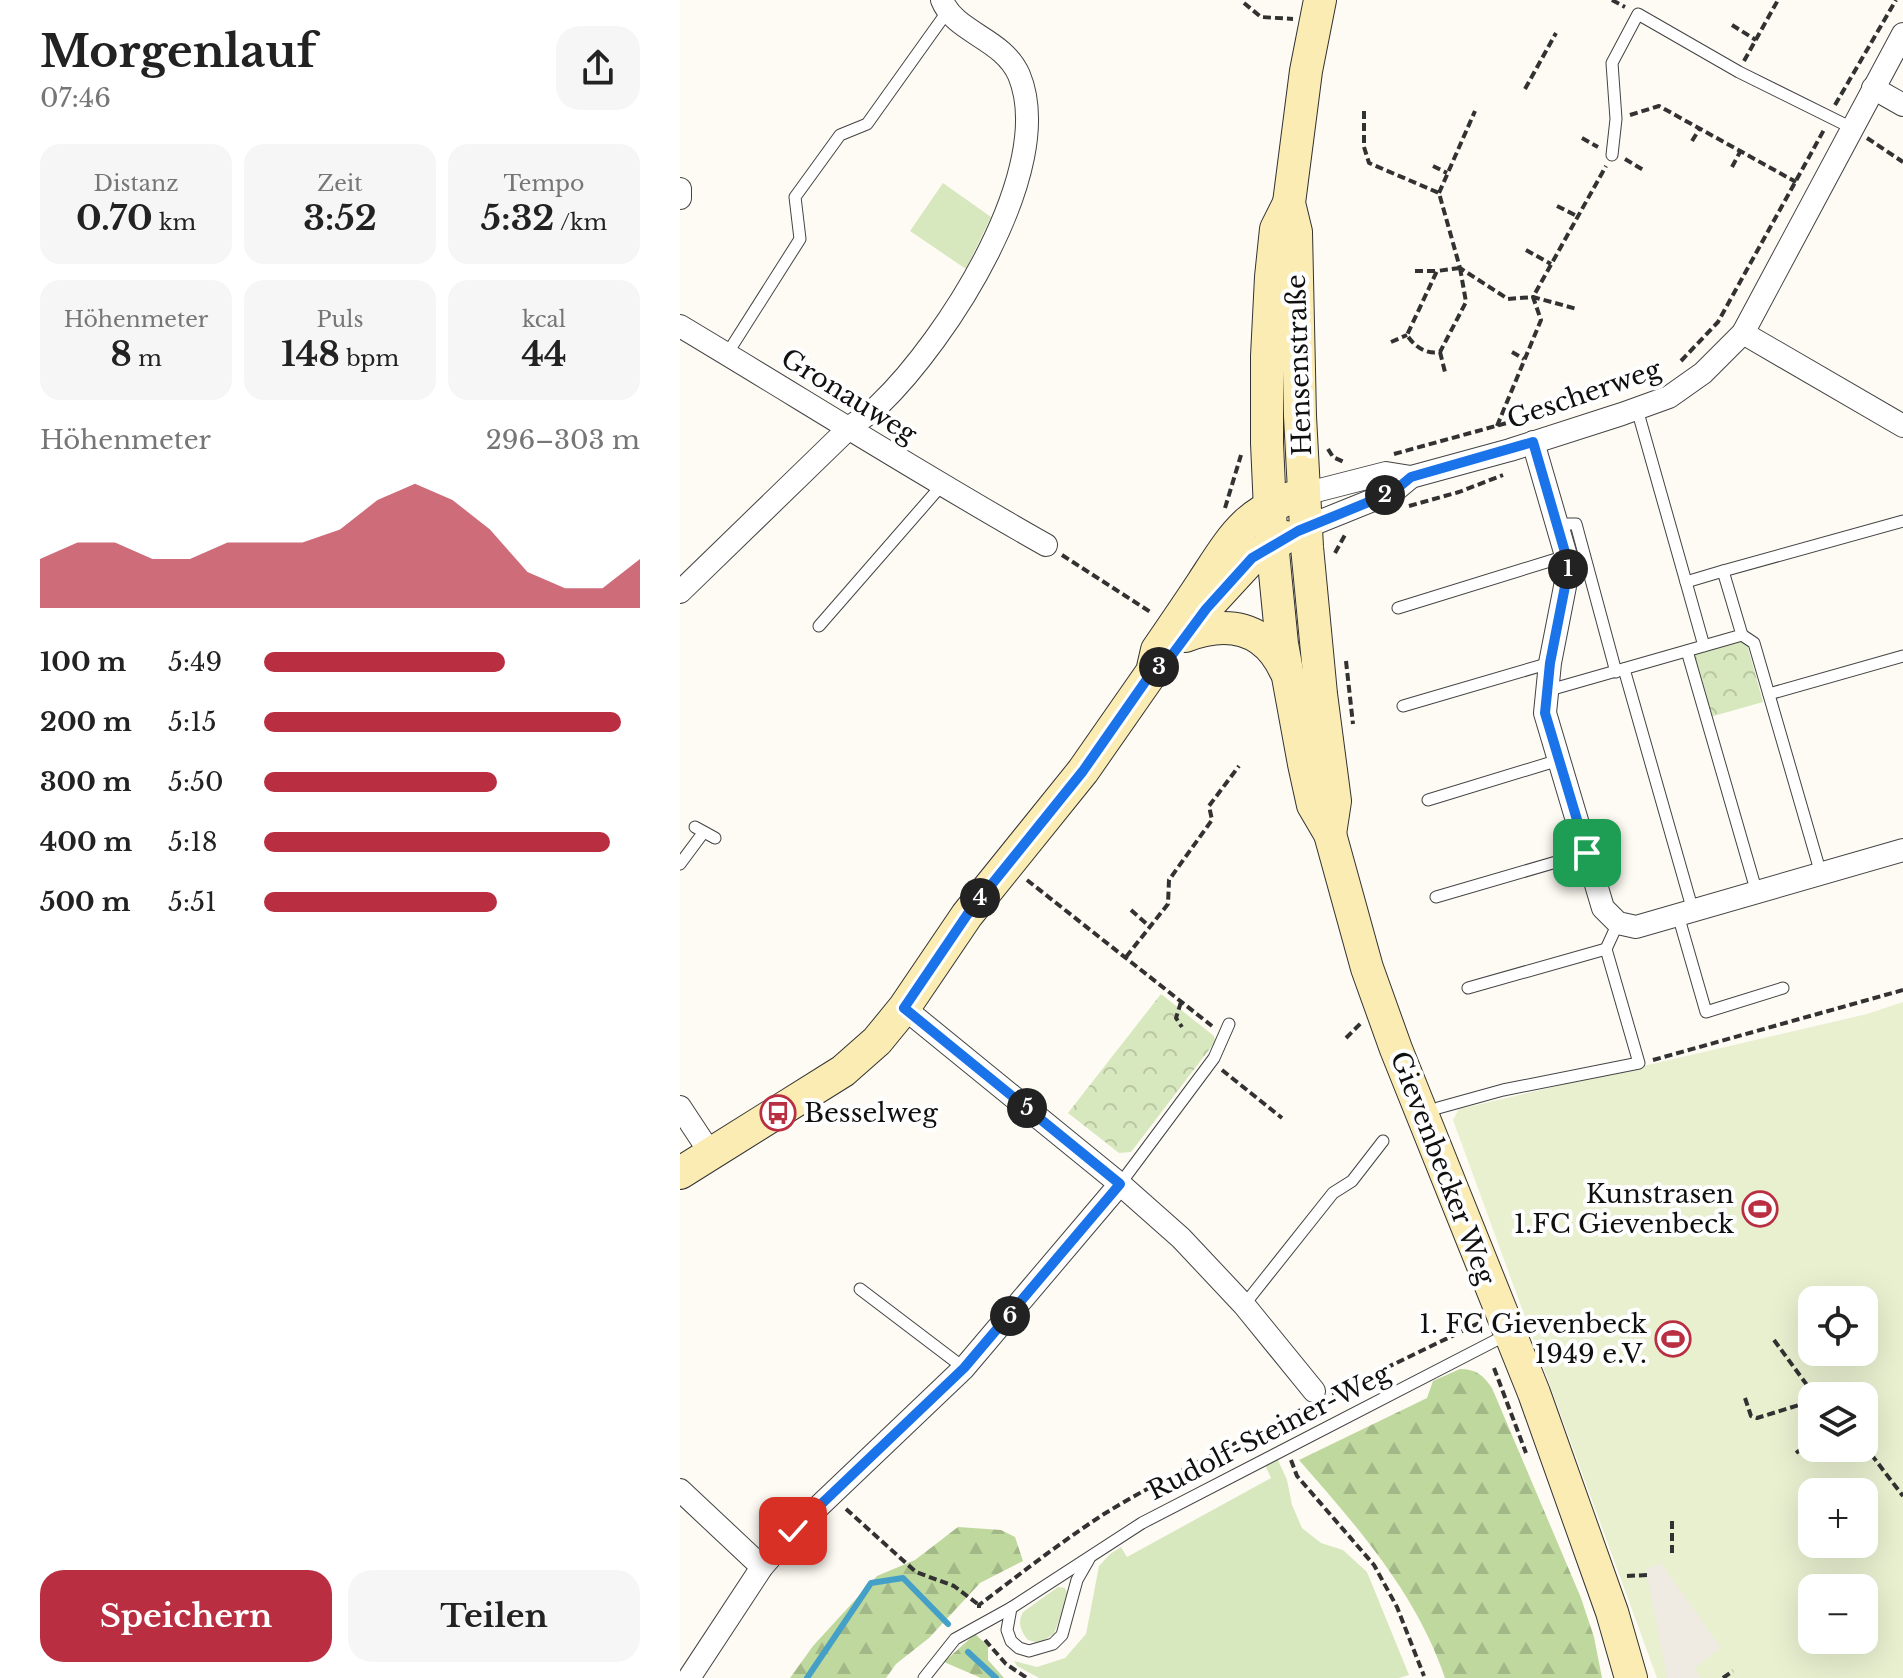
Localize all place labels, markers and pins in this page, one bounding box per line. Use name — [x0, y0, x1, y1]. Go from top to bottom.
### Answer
pin: 2 — [1365, 475, 1405, 515]
pin: 1 — [1548, 549, 1588, 589]
pin: 3 — [1139, 647, 1179, 687]
pin — [1553, 819, 1621, 887]
pin: 4 — [960, 878, 1000, 918]
pin: 5 — [1007, 1088, 1047, 1128]
bus stop icon: Besselweg — [759, 1094, 797, 1132]
place label: Besselweg — [804, 1097, 938, 1129]
place label: Kunstrasen 1.FC Gievenbeck — [1514, 1178, 1734, 1240]
sports icon: Kunstrasen 1.FC Gievenbeck — [1741, 1190, 1779, 1228]
pin: 6 — [990, 1296, 1030, 1336]
place label: 1. FC Gievenbeck 1949 e.V. — [1419, 1308, 1647, 1370]
sports icon: 1. FC Gievenbeck 1949 e.V. — [1654, 1320, 1692, 1358]
pin — [759, 1497, 827, 1565]

